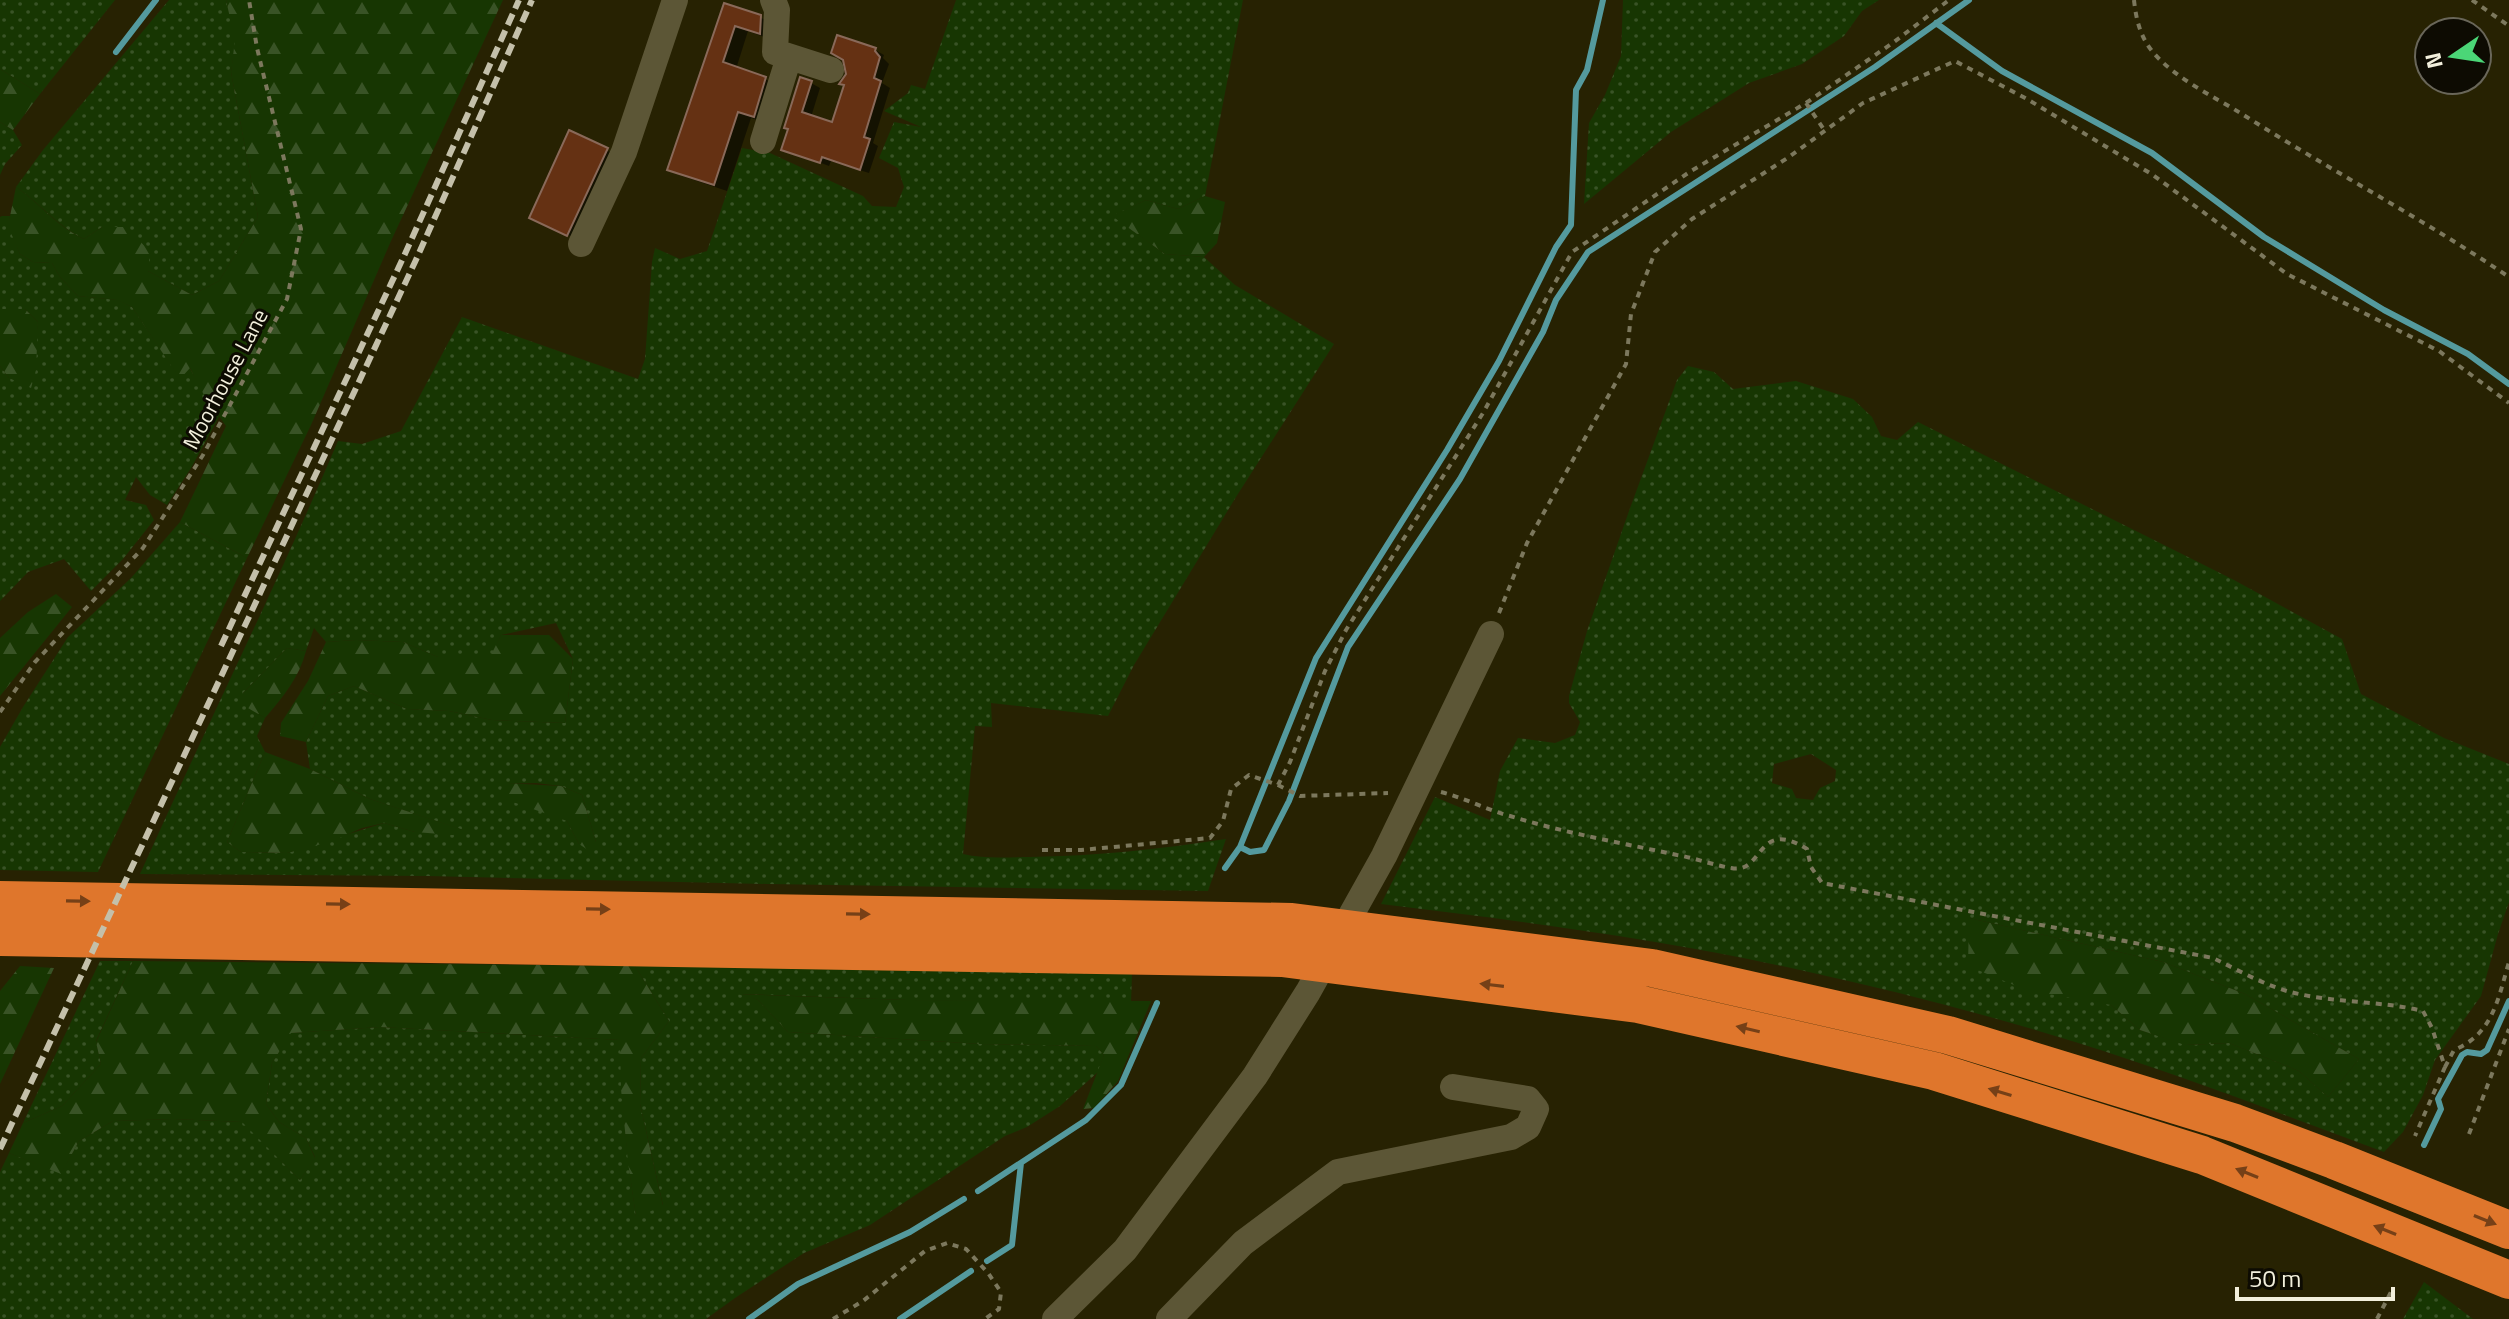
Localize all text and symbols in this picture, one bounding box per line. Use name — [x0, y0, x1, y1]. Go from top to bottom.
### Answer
north arrow — [2413, 16, 2493, 96]
text: N — [2415, 49, 2452, 72]
street label: Moorhouse Lane — [174, 303, 276, 455]
one-way arrow — [66, 894, 91, 907]
one-way arrow — [326, 898, 351, 910]
one-way arrow — [586, 903, 611, 915]
one-way arrow — [846, 907, 871, 920]
one-way arrow — [1479, 978, 1504, 991]
one-way arrow — [1735, 1022, 1760, 1035]
one-way arrow — [1988, 1085, 2012, 1097]
one-way arrow — [2235, 1167, 2259, 1180]
one-way arrow — [2473, 1214, 2497, 1227]
one-way arrow — [2373, 1223, 2397, 1236]
scale bar — [2237, 1251, 2393, 1301]
text: 50 m — [2249, 1260, 2301, 1296]

